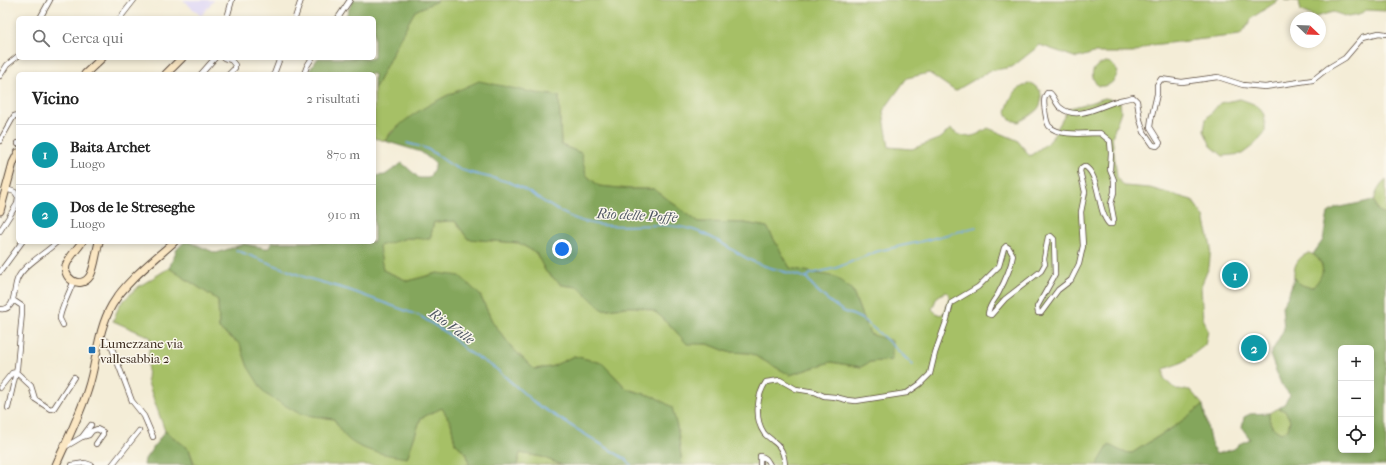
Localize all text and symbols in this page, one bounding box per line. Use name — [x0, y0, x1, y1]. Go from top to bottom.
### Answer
north arrow — [1290, 12, 1326, 48]
search box — [16, 16, 376, 60]
icon: search — [30, 27, 52, 49]
text: Cerca qui — [62, 29, 123, 47]
text: Vicino — [32, 88, 79, 108]
text: 2 risultati — [306, 91, 360, 106]
text: Baita Archet — [70, 138, 150, 156]
text: 1 — [43, 147, 47, 162]
text: 870 m — [326, 147, 360, 162]
text: Luogo — [70, 156, 105, 171]
text: Dos de le Streseghe — [70, 198, 195, 216]
water label: Rio delle Poffe — [595, 205, 678, 226]
text: 2 — [42, 207, 48, 222]
text: 910 m — [328, 207, 360, 222]
text: Luogo — [70, 216, 105, 231]
your location — [552, 239, 572, 259]
pin: 1 — [1222, 260, 1248, 290]
water label: Rio Valle — [425, 304, 478, 348]
pin: 2 — [1241, 333, 1267, 363]
place label: Lumezzane via vallesabbia 2 — [100, 336, 184, 366]
marker: Lumezzane via vallesabbia 2 — [87, 345, 97, 355]
map controls — [1338, 345, 1374, 453]
button: + — [1338, 345, 1374, 381]
button: − — [1338, 381, 1374, 417]
button: locate — [1338, 417, 1374, 453]

